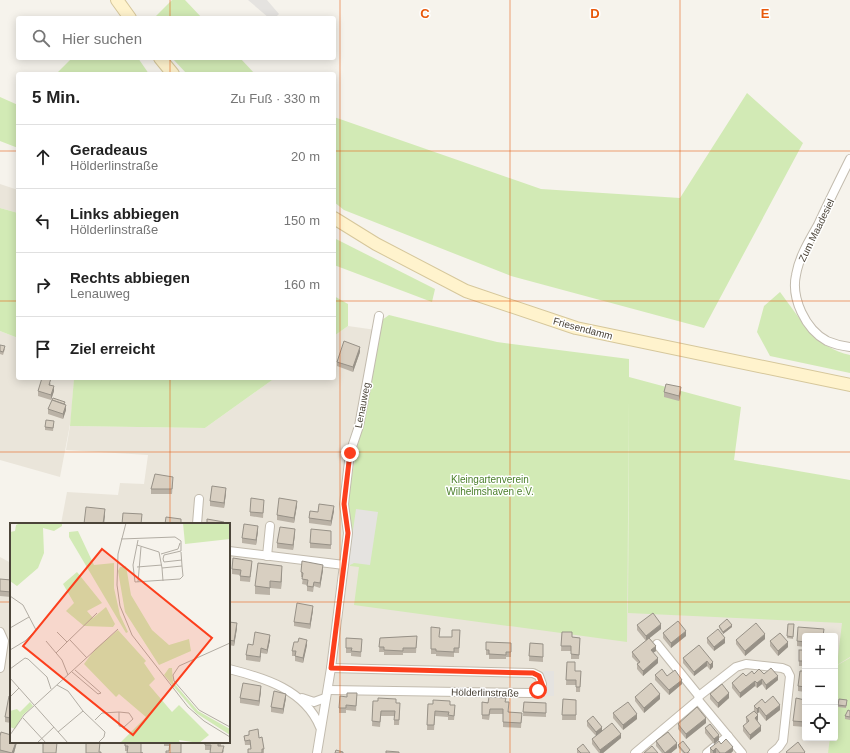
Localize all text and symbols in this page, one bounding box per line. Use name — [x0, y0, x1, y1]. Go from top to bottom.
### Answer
text: C — [420, 6, 430, 21]
text: D — [590, 6, 600, 21]
text: E — [761, 6, 770, 21]
search box — [16, 16, 336, 60]
icon: search — [30, 27, 52, 49]
text: Hier suchen — [62, 30, 142, 47]
text: 5 Min. — [32, 88, 80, 107]
text: Zu Fuß · 330 m — [230, 91, 320, 106]
text: Geradeaus — [70, 141, 148, 158]
icon: ahead — [32, 146, 54, 168]
text: 20 m — [291, 149, 320, 164]
text: Hölderlinstraße — [70, 158, 158, 173]
street label: Zum Maadesiel — [797, 197, 836, 263]
text: Links abbiegen — [70, 205, 179, 222]
icon: left — [32, 210, 54, 232]
text: 150 m — [284, 213, 320, 228]
text: Hölderlinstraße — [70, 222, 158, 237]
text: Rechts abbiegen — [70, 269, 190, 286]
icon: right — [32, 274, 54, 296]
text: 160 m — [284, 277, 320, 292]
text: Lenauweg — [70, 286, 130, 301]
street label: Friesendamm — [552, 315, 614, 342]
icon: arrive — [32, 338, 54, 360]
text: Ziel erreicht — [70, 340, 155, 357]
street label: Lenauweg — [353, 381, 372, 429]
route end — [341, 444, 359, 462]
park label: Kleingartenverein Wilhelmshaven e.V. — [446, 474, 534, 497]
inset map — [10, 523, 230, 743]
map controls — [802, 633, 838, 741]
button: + — [802, 633, 838, 669]
button: − — [802, 669, 838, 705]
route start — [529, 681, 547, 699]
street label: Hölderlinstraße — [451, 686, 519, 699]
button: locate — [802, 705, 838, 741]

